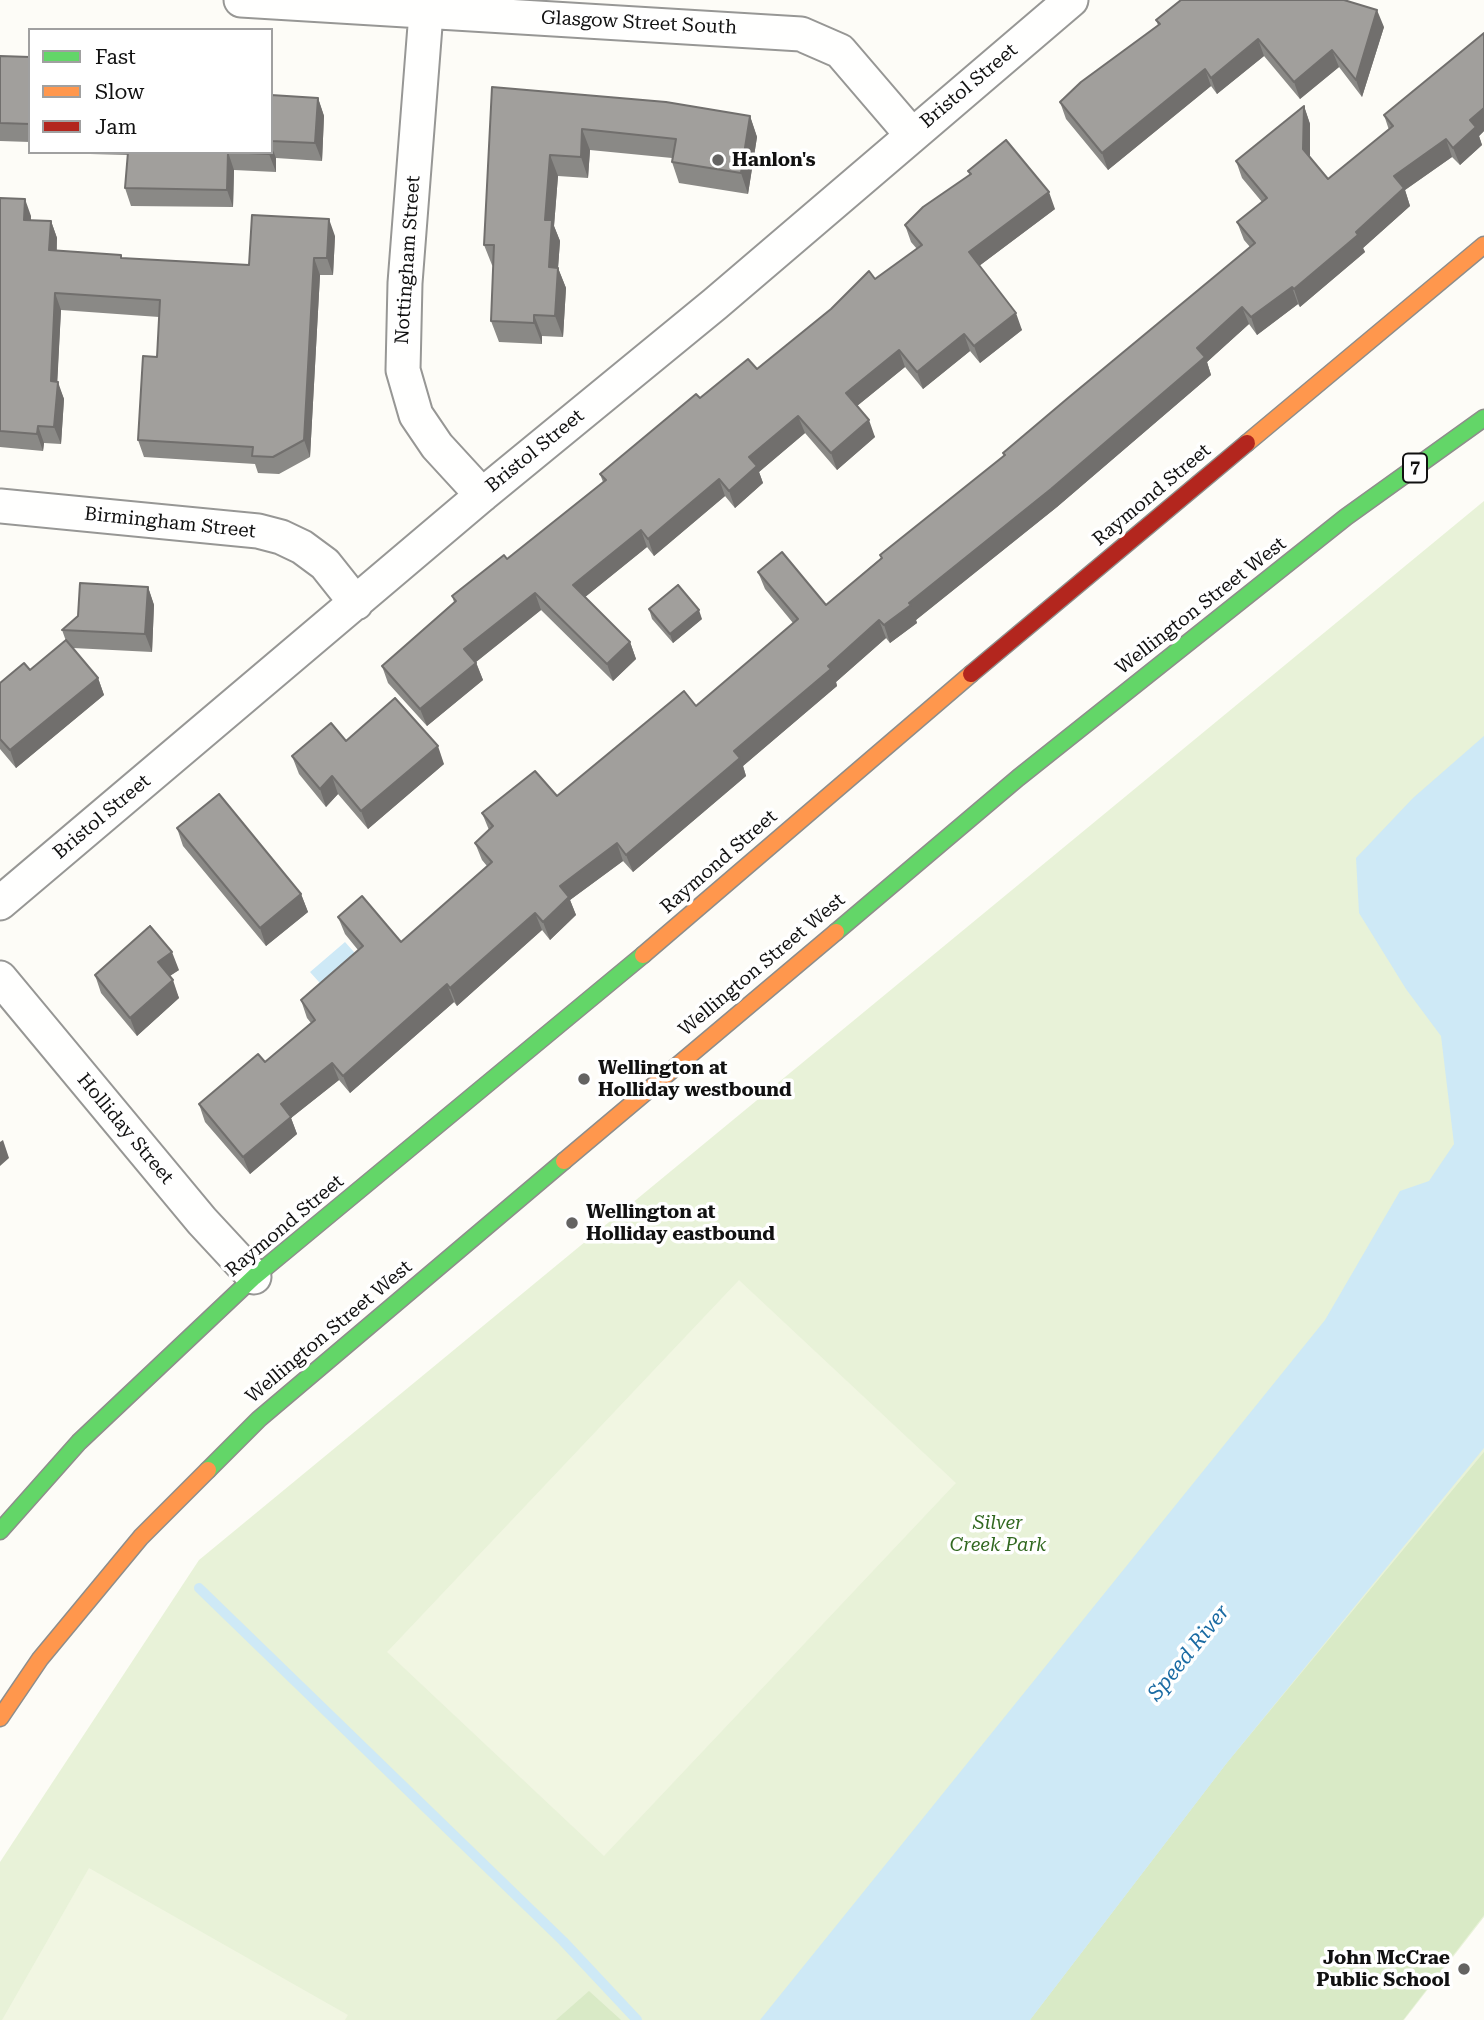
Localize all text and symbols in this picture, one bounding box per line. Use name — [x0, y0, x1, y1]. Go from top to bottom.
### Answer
street label: Glasgow Street South — [540, 6, 738, 40]
legend — [28, 28, 273, 154]
street label: Bristol Street — [916, 39, 1022, 133]
text: Fast — [95, 45, 136, 69]
text: Slow — [95, 80, 144, 104]
text: Jam — [95, 115, 137, 139]
place label: Hanlon's — [732, 149, 816, 171]
marker: Hanlon's — [710, 152, 726, 168]
street label: Nottingham Street — [391, 175, 425, 345]
street label: Bristol Street — [481, 405, 589, 497]
street label: Raymond Street — [1088, 439, 1216, 551]
road number: 7 — [1403, 454, 1427, 482]
street label: Birmingham Street — [83, 503, 257, 543]
street label: Wellington Street West — [1111, 532, 1291, 680]
street label: Bristol Street — [49, 770, 155, 864]
street label: Raymond Street — [656, 805, 782, 919]
street label: Wellington Street West — [674, 889, 850, 1041]
place label: Wellington at Holliday westbound — [598, 1057, 792, 1101]
street label: Holliday Street — [72, 1069, 178, 1189]
marker: Wellington at Holliday westbound — [576, 1071, 592, 1087]
street label: Raymond Street — [221, 1170, 349, 1282]
place label: Wellington at Holliday eastbound — [586, 1201, 775, 1245]
marker: Wellington at Holliday eastbound — [564, 1215, 580, 1231]
street label: Wellington Street West — [241, 1256, 417, 1408]
park label: Silver Creek Park — [950, 1512, 1046, 1556]
water label: Speed River — [1143, 1600, 1235, 1706]
place label: John McCrae Public School — [1316, 1947, 1450, 1991]
marker: John McCrae Public School — [1456, 1961, 1472, 1977]

